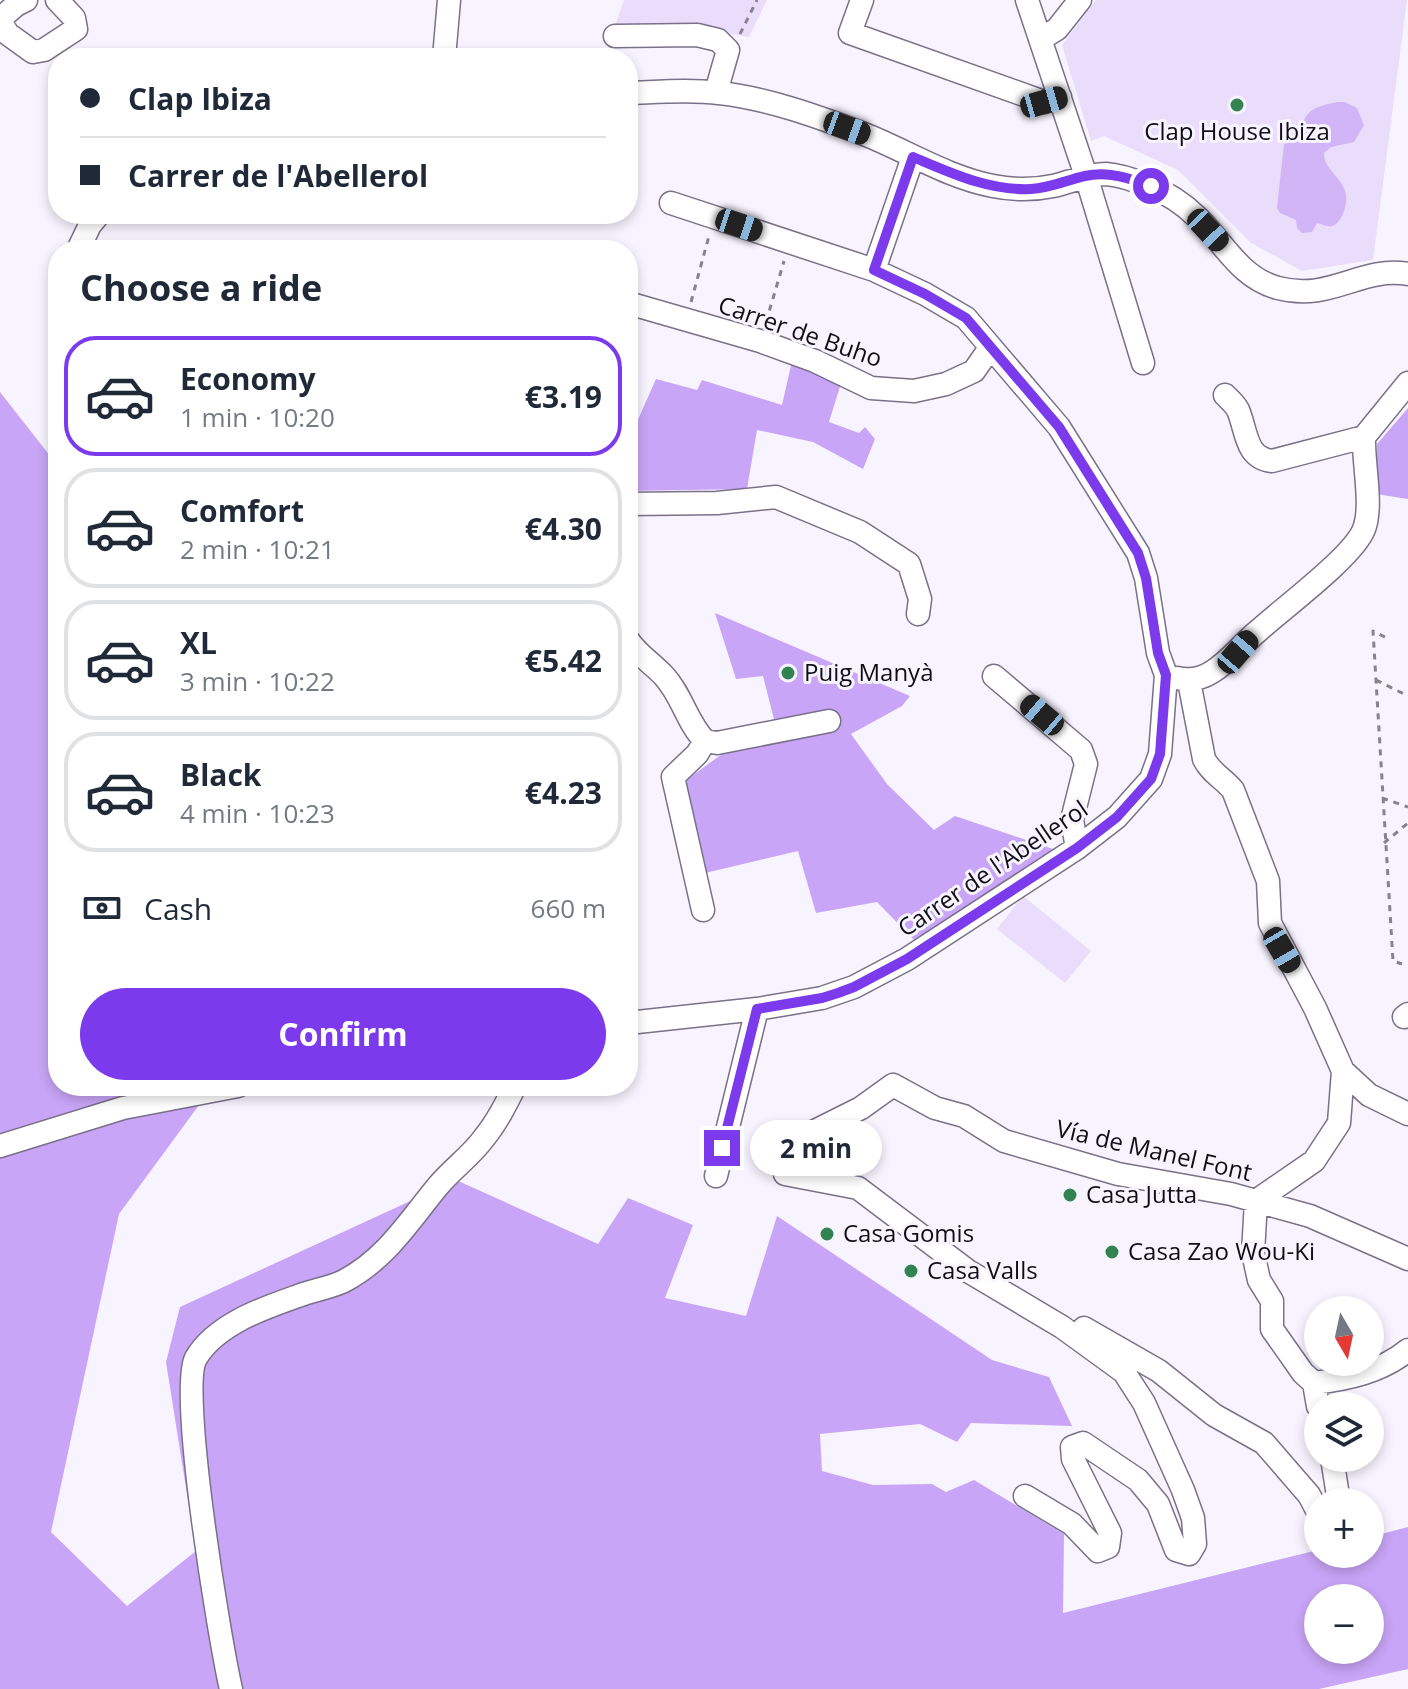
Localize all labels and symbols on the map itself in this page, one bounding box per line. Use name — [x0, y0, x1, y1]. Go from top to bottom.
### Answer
car — [1018, 84, 1070, 120]
marker: Clap House Ibiza — [1228, 96, 1246, 114]
car — [820, 109, 874, 147]
place label: Clap House Ibiza — [1144, 114, 1330, 147]
route start — [1133, 168, 1169, 204]
car — [1183, 204, 1233, 256]
car — [712, 206, 766, 244]
street label: Carrer de Buho — [714, 287, 887, 374]
car — [1213, 626, 1263, 678]
place label: Puig Manyà — [804, 655, 933, 688]
marker: Puig Manyà — [779, 664, 797, 682]
car — [1016, 690, 1068, 740]
street label: Carrer de l'Abellerol — [891, 792, 1094, 944]
car — [1260, 923, 1304, 977]
street label: Vía de Manel Font — [1053, 1111, 1255, 1188]
callout: 2 min — [750, 1120, 882, 1176]
route end — [704, 1130, 740, 1166]
place label: Casa Jutta — [1086, 1177, 1197, 1210]
marker: Casa Jutta — [1061, 1186, 1079, 1204]
place label: Casa Gomis — [843, 1216, 974, 1249]
marker: Casa Gomis — [818, 1225, 836, 1243]
place label: Casa Zao Wou-Ki — [1128, 1234, 1315, 1267]
marker: Casa Zao Wou-Ki — [1103, 1243, 1121, 1261]
place label: Casa Valls — [927, 1253, 1038, 1286]
marker: Casa Valls — [902, 1262, 920, 1280]
north arrow — [1304, 1296, 1384, 1376]

